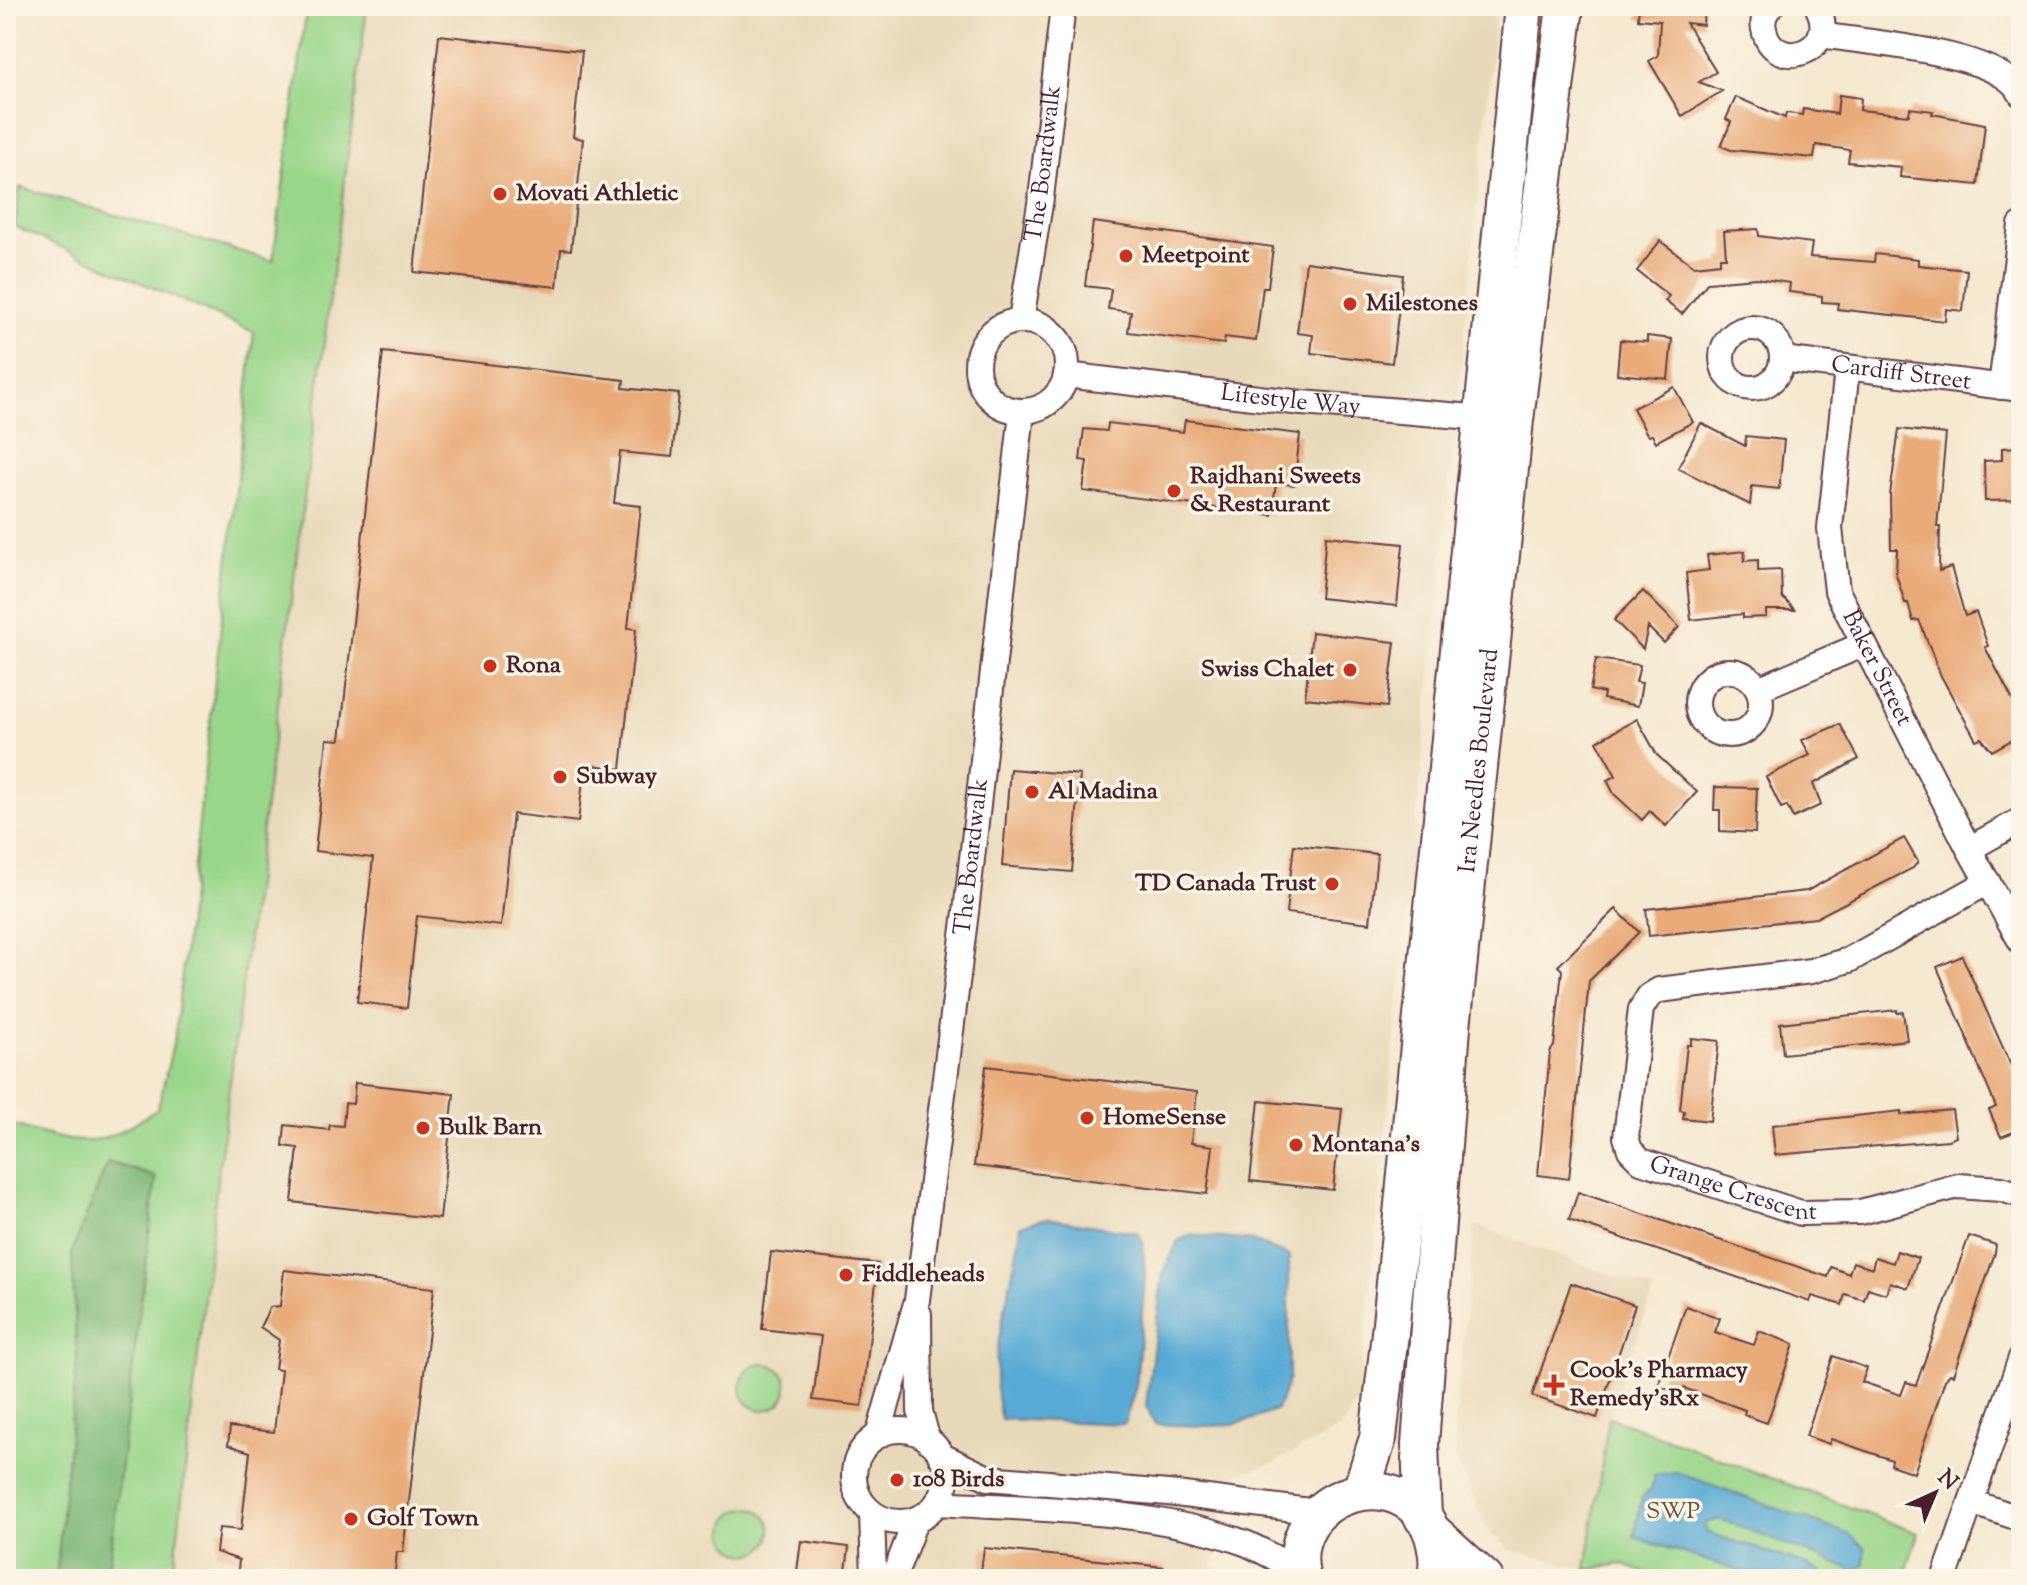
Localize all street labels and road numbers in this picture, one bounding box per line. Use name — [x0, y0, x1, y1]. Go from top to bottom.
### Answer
street label: The Boardwalk — [1017, 84, 1071, 245]
street label: Cardiff Street — [1829, 348, 1973, 400]
street label: Lifestyle Way — [1219, 376, 1362, 425]
street label: Baker Street — [1833, 604, 1920, 732]
street label: Ira Needles Boulevard — [1451, 646, 1508, 875]
street label: The Boardwalk — [946, 777, 998, 937]
street label: Grange Crescent — [1645, 1148, 1817, 1230]

